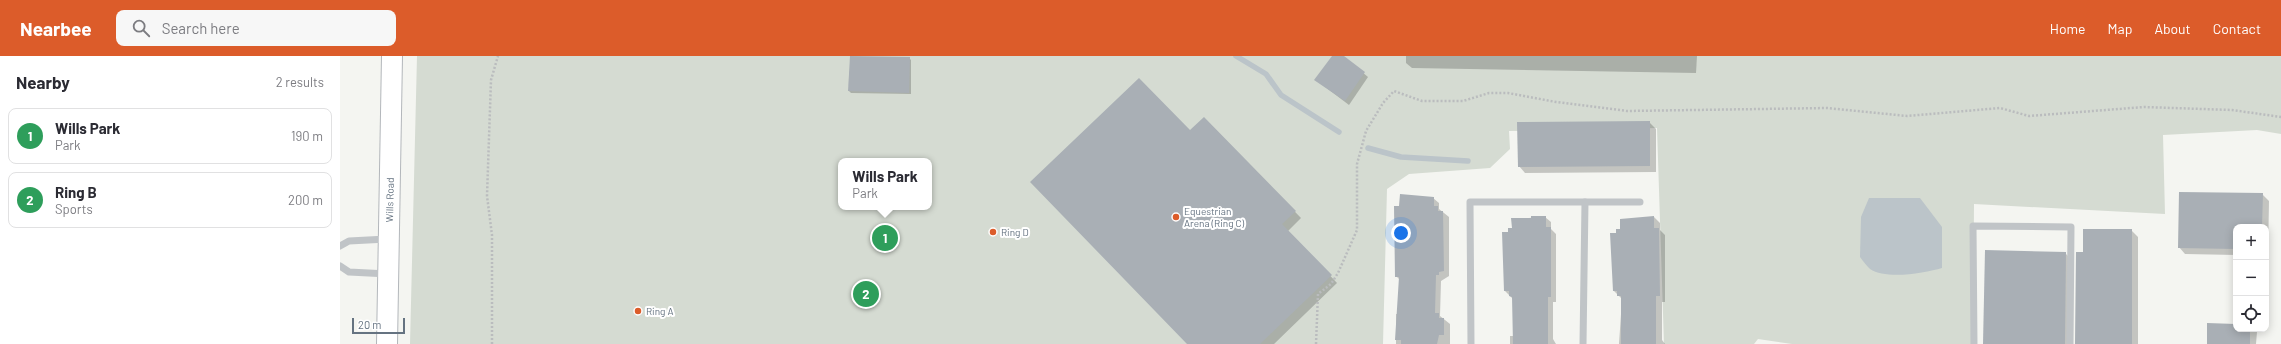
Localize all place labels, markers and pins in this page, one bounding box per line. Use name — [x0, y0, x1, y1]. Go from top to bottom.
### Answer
place label: Equestrian Arena (Ring C) — [1184, 205, 1245, 229]
marker: Equestrian Arena (Ring C) — [1171, 212, 1181, 222]
pin: 1 — [872, 223, 898, 253]
place label: Ring D — [1001, 226, 1029, 238]
marker: Ring D — [988, 227, 998, 237]
pin: 2 — [853, 279, 879, 309]
place label: Ring A — [646, 305, 673, 317]
marker: Ring A — [633, 306, 643, 316]

